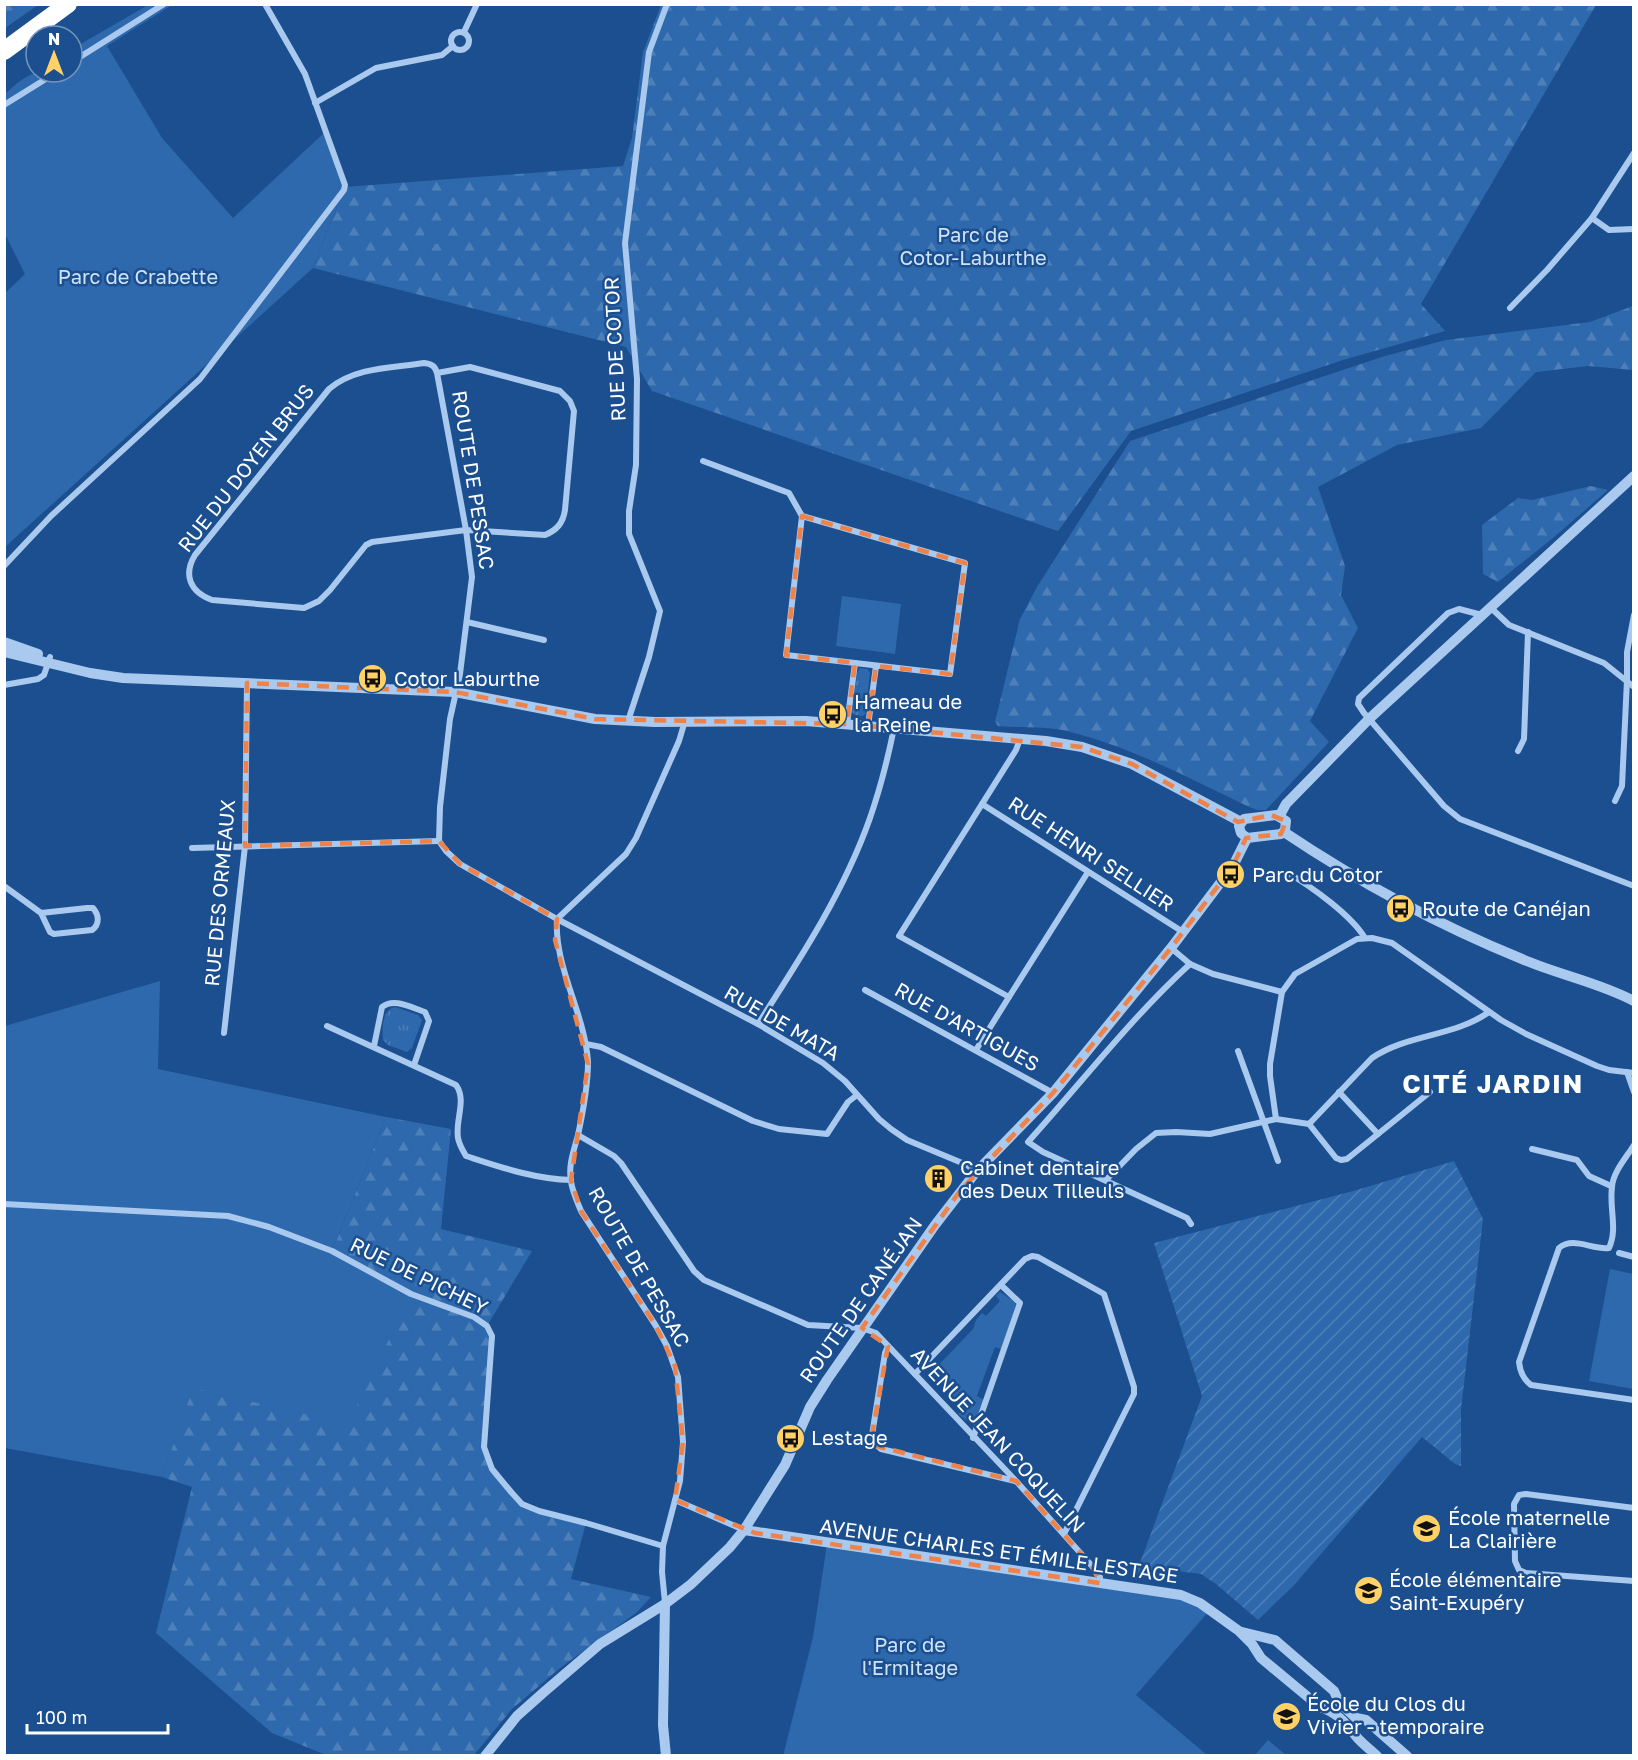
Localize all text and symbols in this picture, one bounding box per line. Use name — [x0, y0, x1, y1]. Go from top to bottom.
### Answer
north arrow — [24, 24, 84, 84]
text: N — [48, 29, 60, 49]
park label: Parc de Cotor-Laburthe — [899, 222, 1047, 269]
park label: Parc de Crabette — [58, 264, 218, 288]
street label: RUE DE COTOR — [598, 276, 630, 422]
street label: RUE DU DOYEN BRUS — [172, 379, 318, 556]
street label: ROUTE DE PESSAC — [448, 389, 500, 571]
bus stop icon: Cotor Laburthe — [357, 663, 389, 695]
place label: Cotor Laburthe — [394, 666, 540, 690]
place label: Hameau de la Reine — [854, 689, 962, 736]
bus stop icon: Hameau de la Reine — [817, 698, 849, 730]
street label: RUE HENRI SELLIER — [1004, 791, 1179, 916]
street label: RUE DES ORMEAUX — [199, 798, 239, 987]
bus stop icon: Parc du Cotor — [1215, 859, 1247, 891]
place label: Parc du Cotor — [1252, 862, 1383, 886]
bus stop icon: Route de Canéjan — [1385, 893, 1417, 925]
place label: Route de Canéjan — [1422, 896, 1591, 920]
street label: RUE D'ARTIGUES — [891, 977, 1044, 1076]
street label: RUE DE MATA — [720, 979, 845, 1065]
district label: CITÉ JARDIN — [1402, 1068, 1584, 1099]
place label: Cabinet dentaire des Deux Tilleuls — [960, 1155, 1124, 1202]
building icon: Cabinet dentaire des Deux Tilleuls — [923, 1163, 955, 1195]
street label: ROUTE DE PESSAC — [584, 1182, 696, 1351]
street label: ROUTE DE CANÉJAN — [794, 1212, 926, 1387]
street label: RUE DE PICHEY — [347, 1231, 492, 1319]
street label: AVENUE JEAN COQUELIN — [907, 1342, 1091, 1537]
bus stop icon: Lestage — [774, 1422, 806, 1454]
place label: Lestage — [811, 1425, 888, 1449]
place label: École maternelle La Clairière — [1448, 1505, 1610, 1552]
street label: AVENUE CHARLES ET ÉMILE LESTAGE — [818, 1513, 1180, 1587]
school or university icon: École maternelle La Clairière — [1411, 1513, 1443, 1545]
place label: École élémentaire Saint-Exupéry — [1389, 1567, 1561, 1614]
school or university icon: École élémentaire Saint-Exupéry — [1352, 1575, 1384, 1607]
park label: Parc de l'Ermitage — [862, 1632, 958, 1679]
place label: École du Clos du Vivier - temporaire — [1307, 1691, 1484, 1738]
scale bar — [27, 1697, 168, 1735]
school or university icon: École du Clos du Vivier - temporaire — [1270, 1700, 1302, 1732]
text: 100 m — [36, 1706, 87, 1728]

